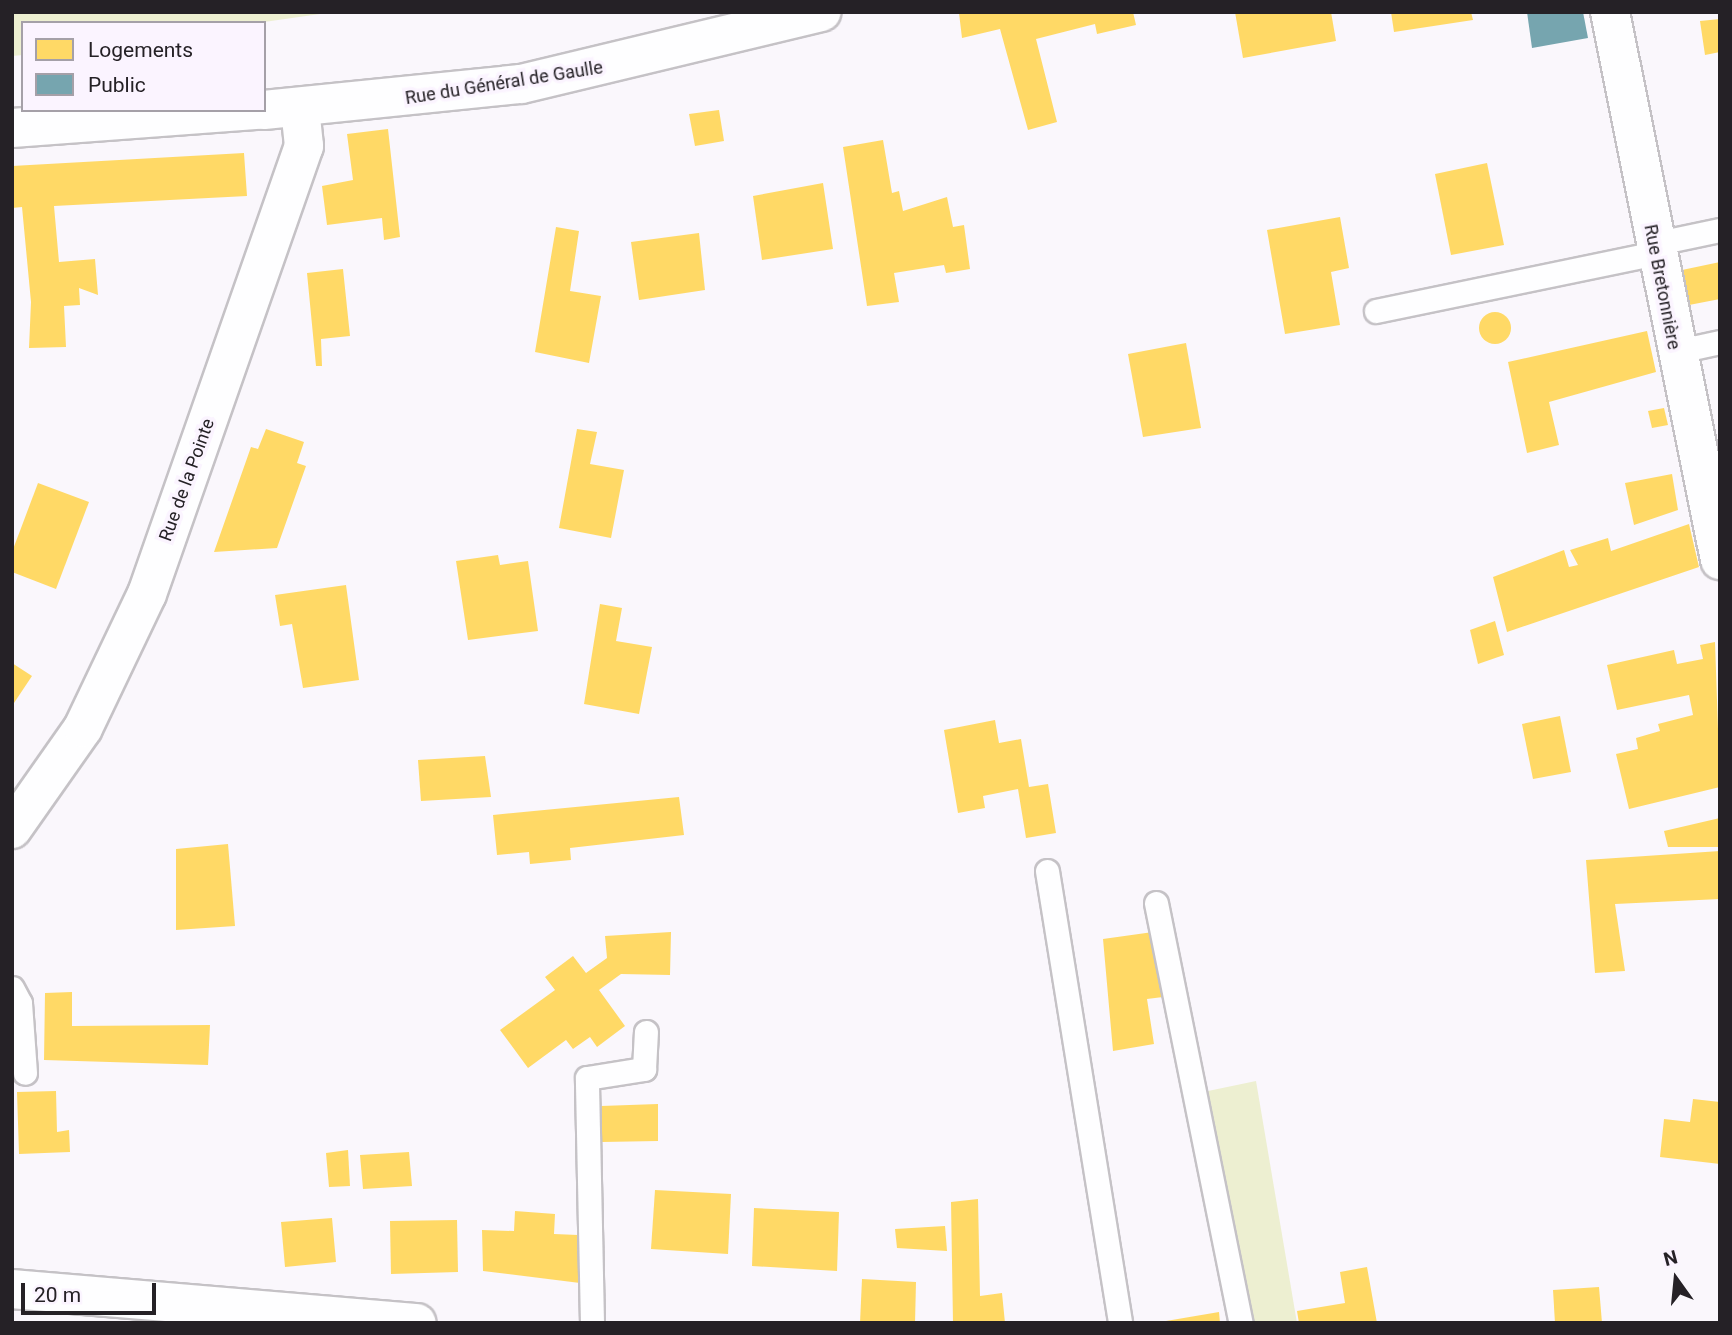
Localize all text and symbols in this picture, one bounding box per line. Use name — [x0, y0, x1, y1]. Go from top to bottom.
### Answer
legend — [21, 21, 266, 112]
text: Logements — [88, 38, 193, 62]
street label: Rue du Général de Gaulle — [404, 57, 604, 109]
text: Public — [88, 73, 146, 97]
street label: Rue Bretonnière — [1639, 223, 1685, 351]
street label: Rue de la Pointe — [155, 416, 219, 544]
north arrow — [1641, 1244, 1711, 1314]
text: N — [1661, 1245, 1680, 1271]
scale bar — [24, 1268, 159, 1312]
text: 20 m — [34, 1283, 81, 1307]

